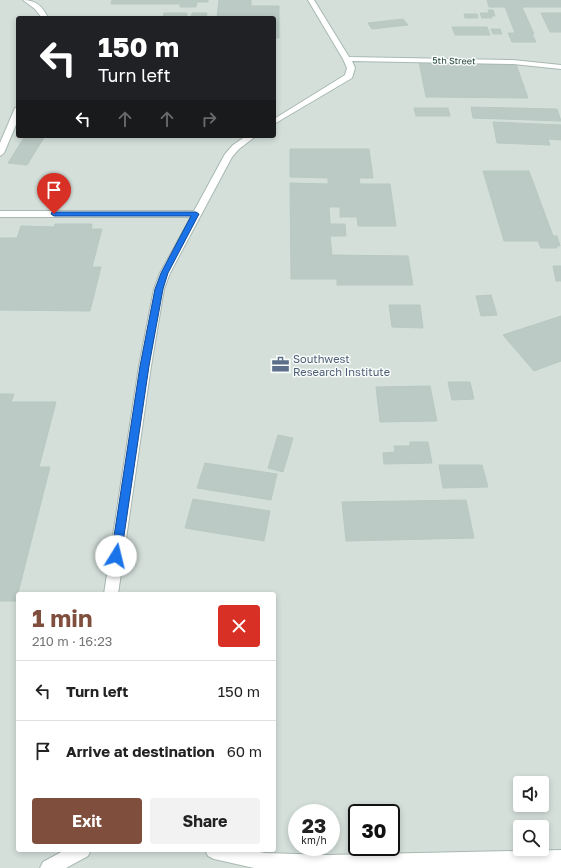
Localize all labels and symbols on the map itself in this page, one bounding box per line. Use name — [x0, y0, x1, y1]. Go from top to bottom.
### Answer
street label: 5th Street — [432, 55, 476, 66]
pin — [37, 173, 71, 214]
place label: Southwest Research Institute — [293, 352, 390, 378]
office icon: Southwest Research Institute — [270, 355, 290, 375]
position arrow — [95, 535, 137, 577]
speed limit sign: 30 — [348, 804, 400, 856]

